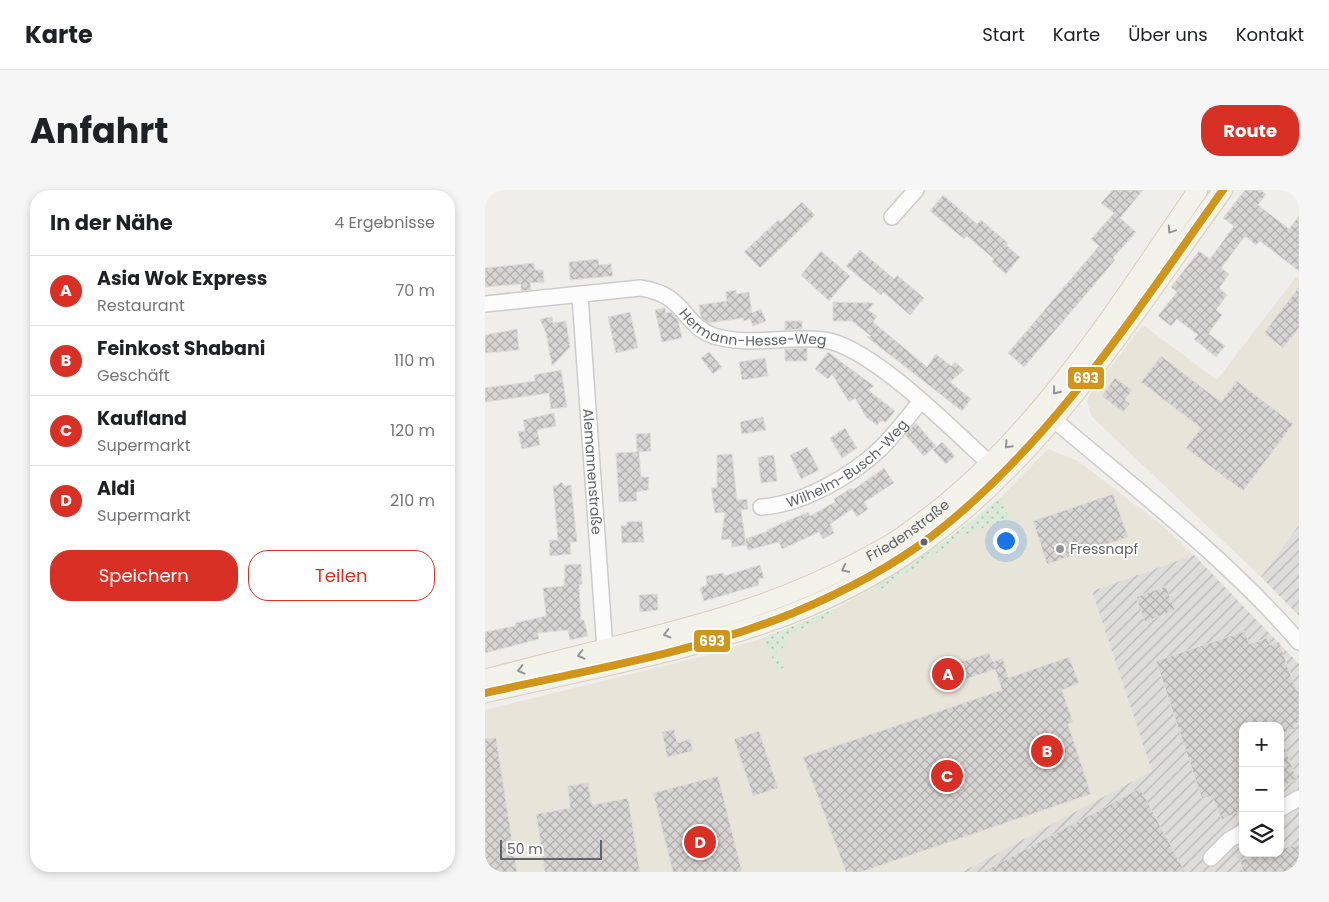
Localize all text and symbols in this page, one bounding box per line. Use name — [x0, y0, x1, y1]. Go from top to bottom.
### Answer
text: Karte — [25, 18, 93, 51]
text: Start — [982, 22, 1025, 47]
text: Karte — [1053, 22, 1100, 47]
text: Über uns — [1128, 22, 1208, 47]
text: Kontakt — [1236, 22, 1304, 47]
button: Route — [1201, 105, 1299, 156]
text: Anfahrt — [30, 106, 169, 155]
text: In der Nähe — [50, 208, 173, 237]
text: 4 Ergebnisse — [334, 211, 435, 234]
one-way arrow — [1168, 224, 1177, 234]
text: Asia Wok Express — [97, 265, 267, 292]
text: A — [60, 279, 72, 302]
text: 70 m — [395, 279, 435, 302]
text: Restaurant — [97, 294, 185, 317]
street label: Hermann-Hesse-Weg — [675, 304, 828, 351]
text: Feinkost Shabani — [97, 335, 265, 362]
text: B — [61, 349, 71, 372]
text: 110 m — [394, 349, 435, 372]
text: Geschäft — [97, 364, 170, 387]
line badge: 693 — [1067, 366, 1105, 390]
text: 693 — [1073, 368, 1099, 388]
one-way arrow — [1054, 385, 1062, 394]
text: Kaufland — [97, 405, 187, 432]
street label: Alemannenstraße — [578, 408, 607, 536]
street label: Wilhelm-Busch-Weg — [784, 415, 912, 512]
text: C — [60, 419, 72, 442]
text: 120 m — [390, 419, 435, 442]
text: Supermarkt — [97, 434, 191, 457]
one-way arrow — [1005, 439, 1014, 448]
text: Aldi — [97, 475, 135, 502]
text: D — [60, 489, 72, 512]
text: 210 m — [390, 489, 435, 512]
street label: Friedenstraße — [863, 495, 954, 566]
text: Supermarkt — [97, 504, 191, 527]
your location — [993, 528, 1019, 554]
unlabelled marker — [919, 537, 929, 547]
place label: Fressnapf — [1070, 539, 1138, 559]
marker: Fressnapf — [1054, 543, 1066, 555]
button: Speichern — [50, 550, 238, 601]
button: Teilen — [248, 550, 435, 601]
one-way arrow — [841, 563, 850, 573]
one-way arrow — [663, 628, 672, 639]
line badge: 693 — [693, 629, 731, 653]
text: 693 — [699, 631, 725, 651]
one-way arrow — [577, 649, 586, 660]
pin: A — [932, 655, 964, 693]
one-way arrow — [516, 664, 525, 675]
map controls — [1239, 722, 1284, 857]
button: + — [1239, 722, 1284, 767]
pin: B — [1031, 732, 1063, 770]
pin: C — [931, 757, 963, 795]
button: − — [1239, 767, 1284, 812]
button: layers — [1239, 812, 1284, 857]
pin: D — [684, 823, 716, 861]
scale bar — [500, 837, 603, 860]
text: 50 m — [507, 839, 543, 859]

